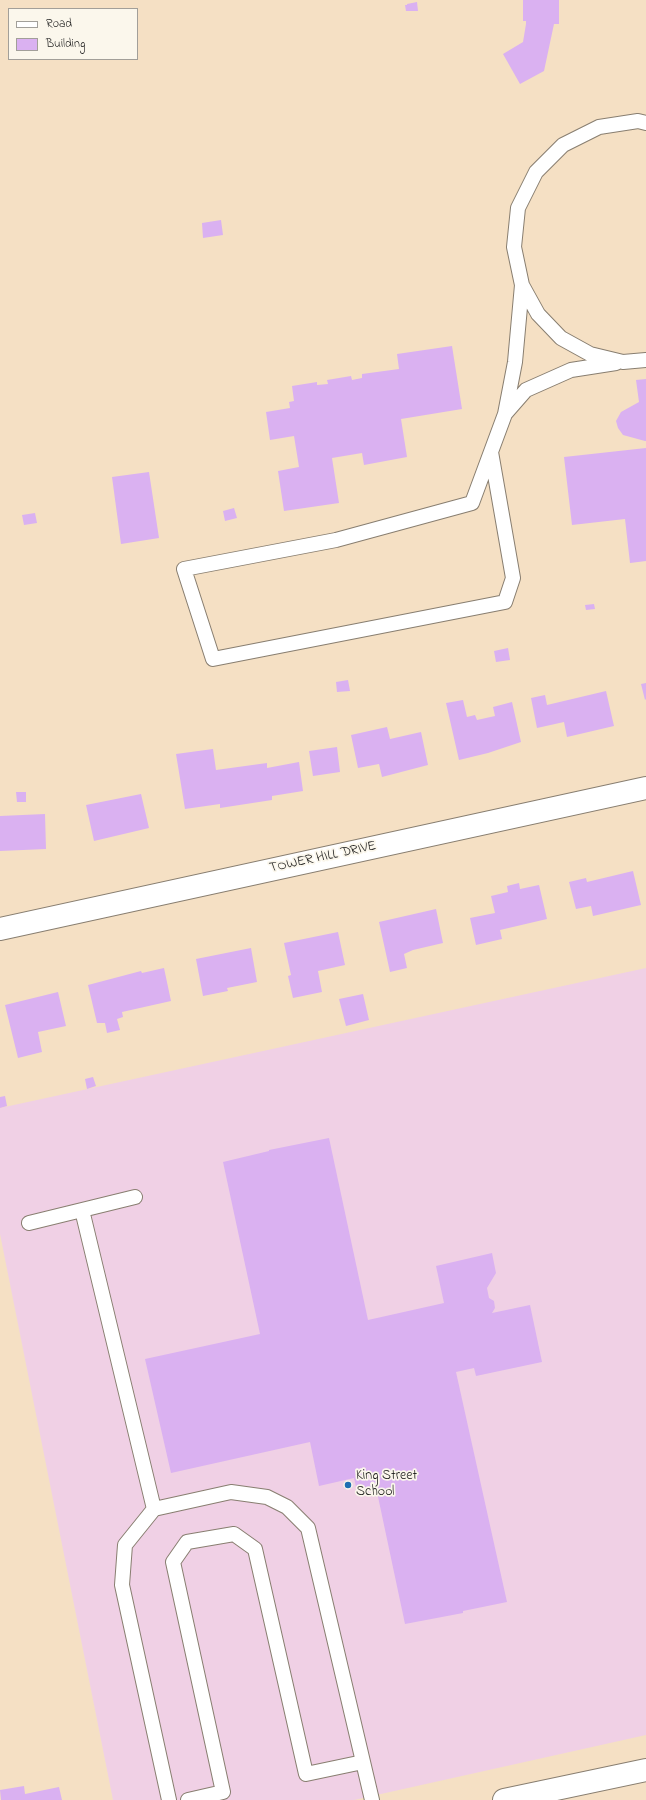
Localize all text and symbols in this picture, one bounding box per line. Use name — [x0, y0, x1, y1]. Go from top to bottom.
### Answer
legend — [8, 8, 138, 60]
text: Road — [46, 15, 72, 33]
text: Building — [46, 35, 85, 53]
street label: TOWER HILL DRIVE — [268, 838, 378, 878]
place label: King Street School — [356, 1469, 417, 1502]
marker: King Street School — [343, 1480, 353, 1490]

